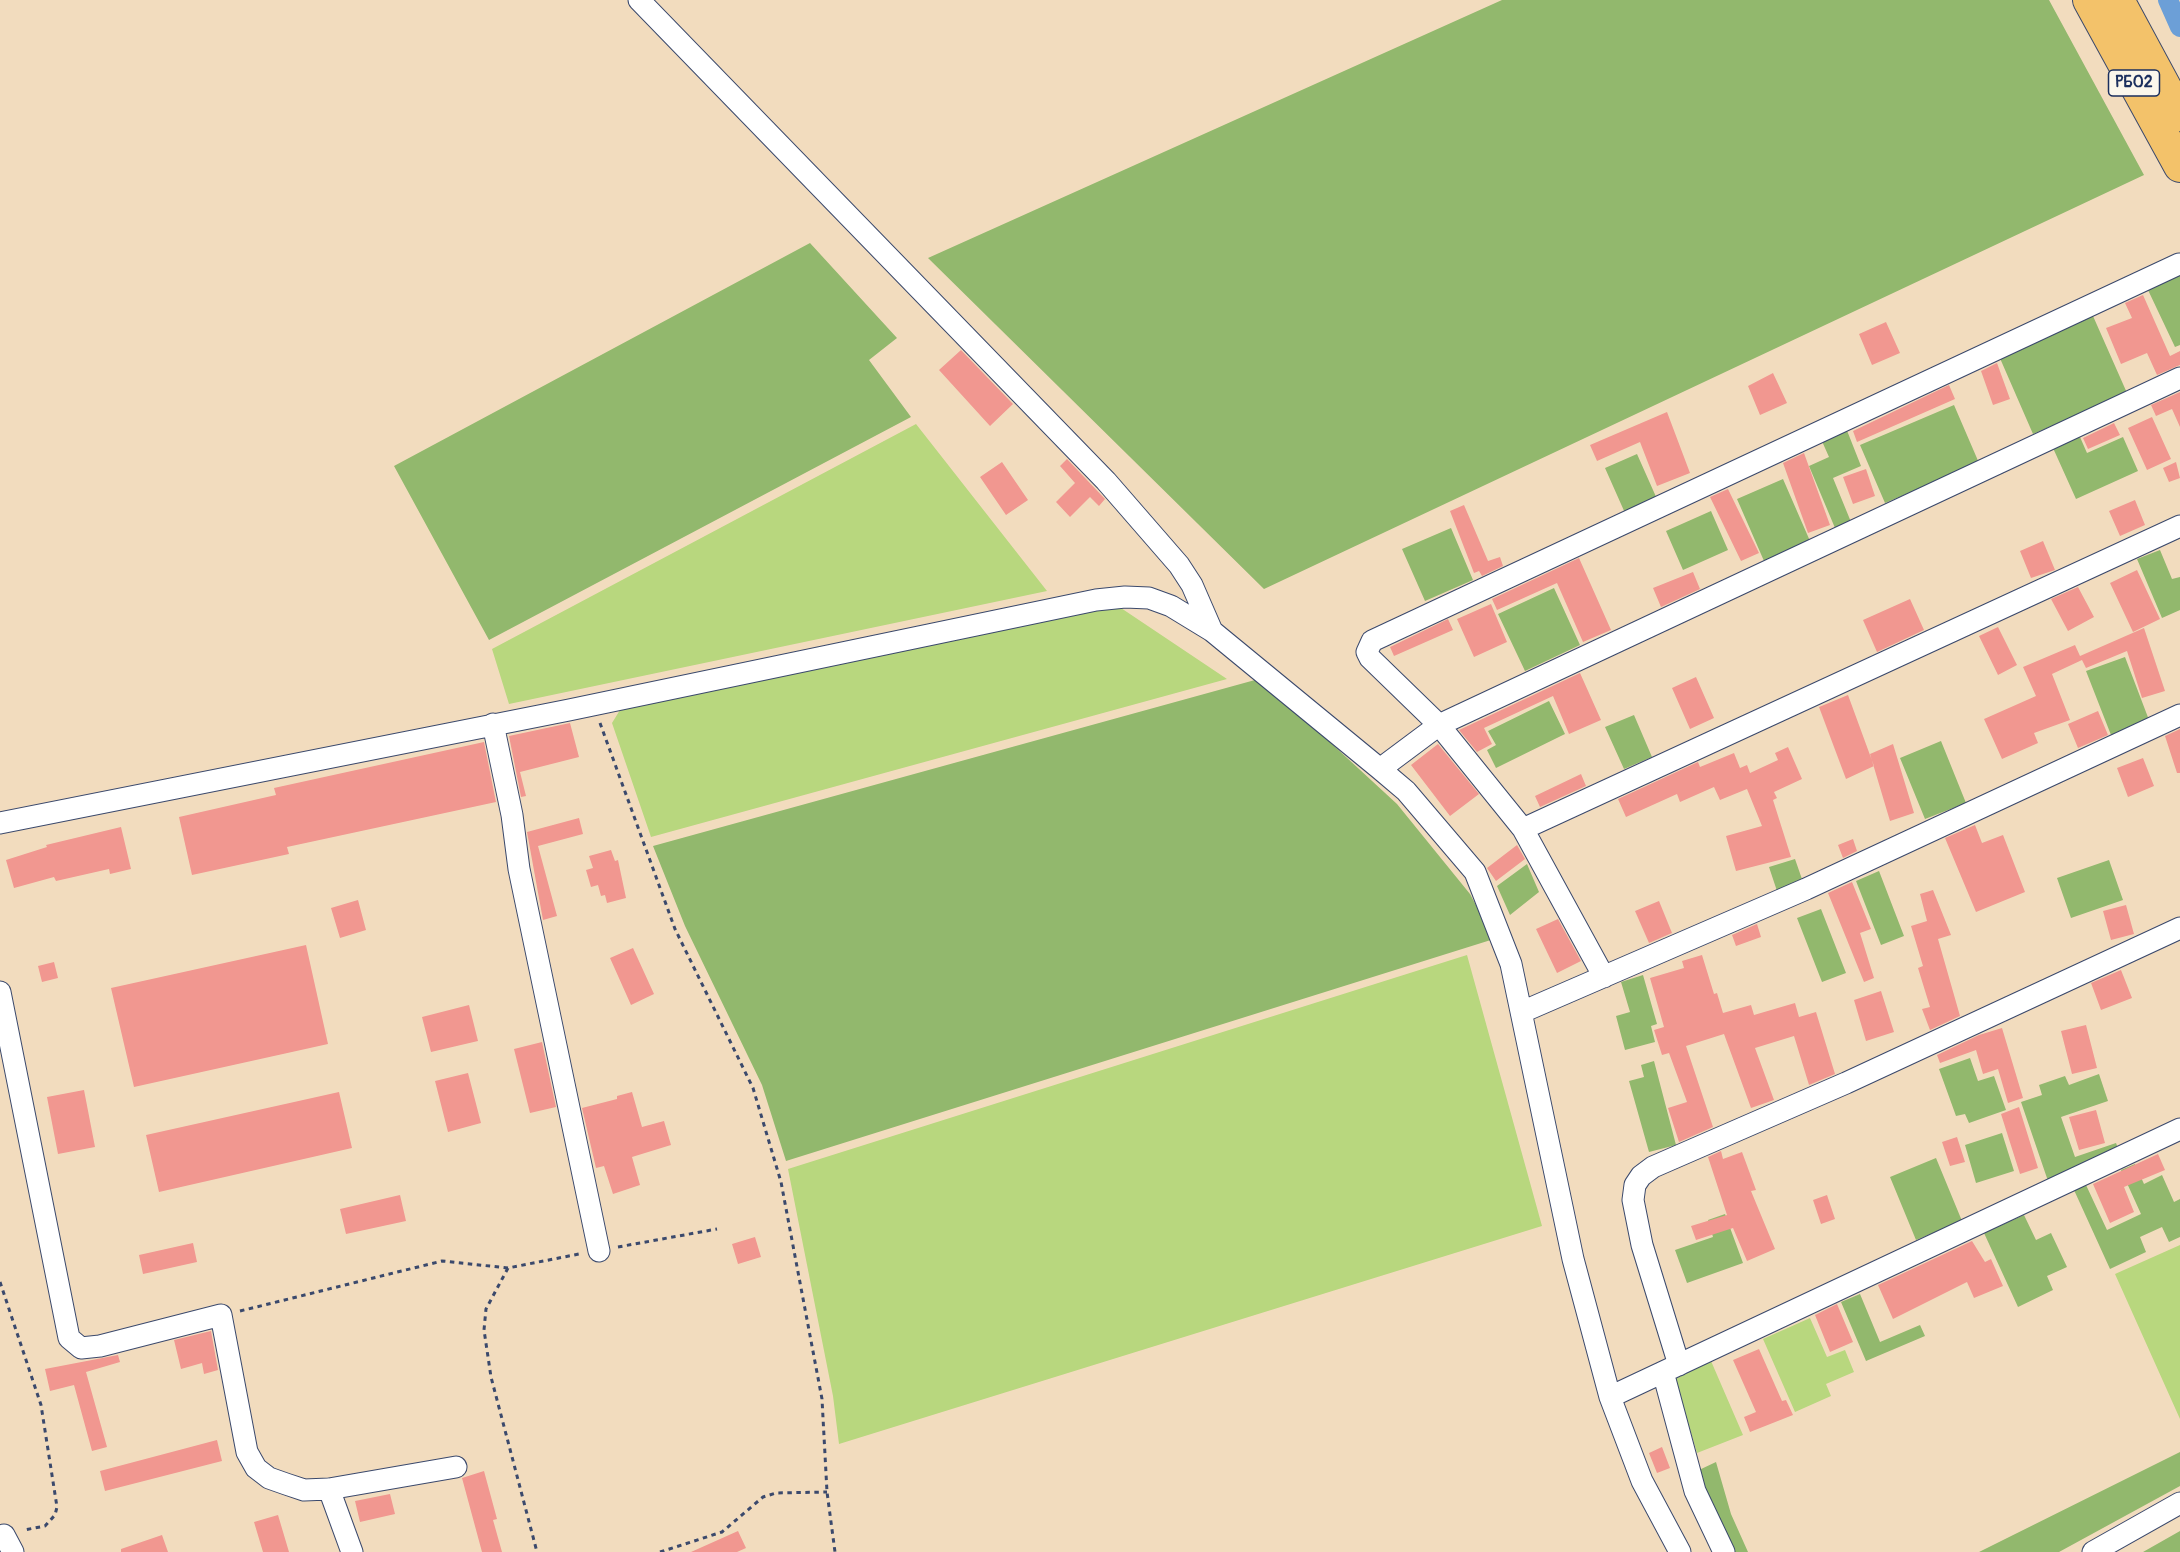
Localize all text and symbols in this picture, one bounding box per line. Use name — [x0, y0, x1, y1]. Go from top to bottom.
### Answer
road number: РБ02 — [2108, 70, 2160, 96]

